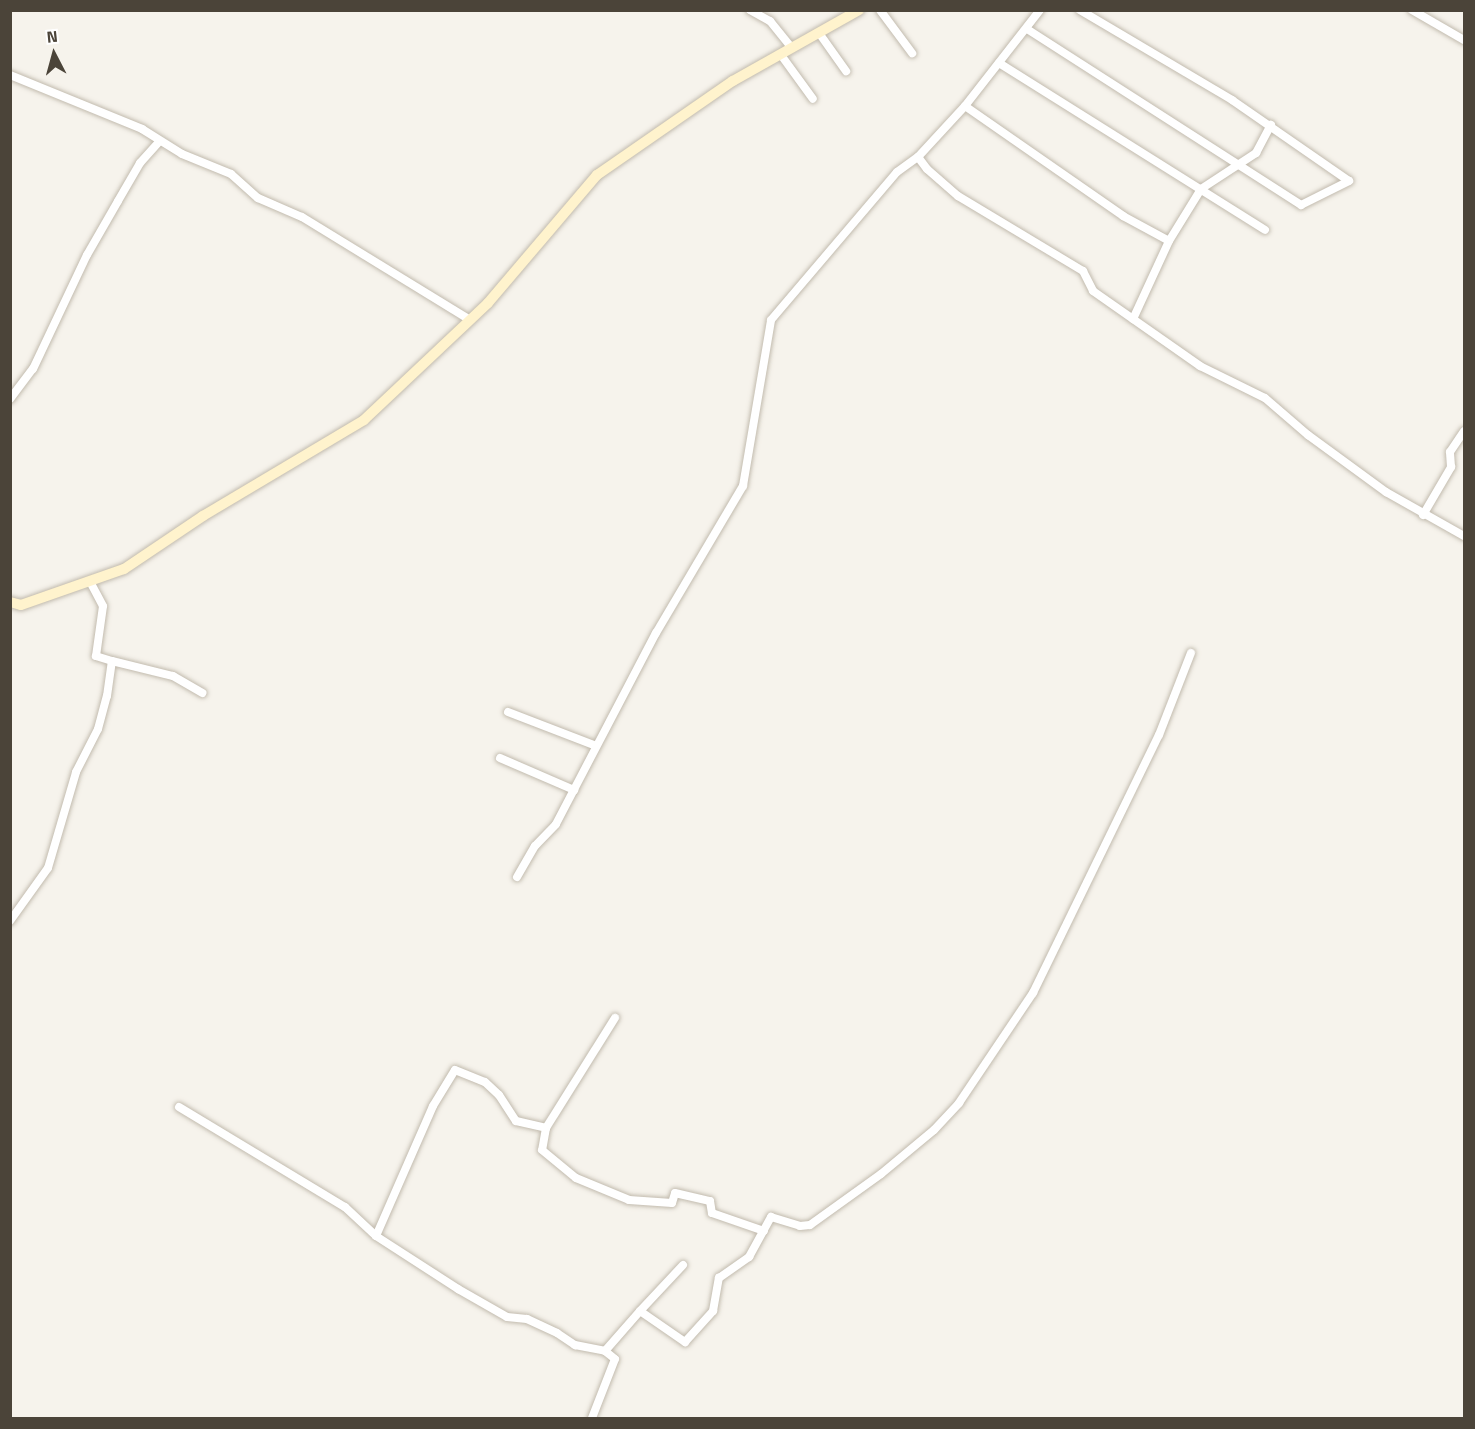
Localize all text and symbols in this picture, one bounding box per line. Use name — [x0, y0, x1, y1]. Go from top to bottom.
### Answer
north arrow — [24, 24, 84, 84]
text: N — [45, 24, 59, 49]

